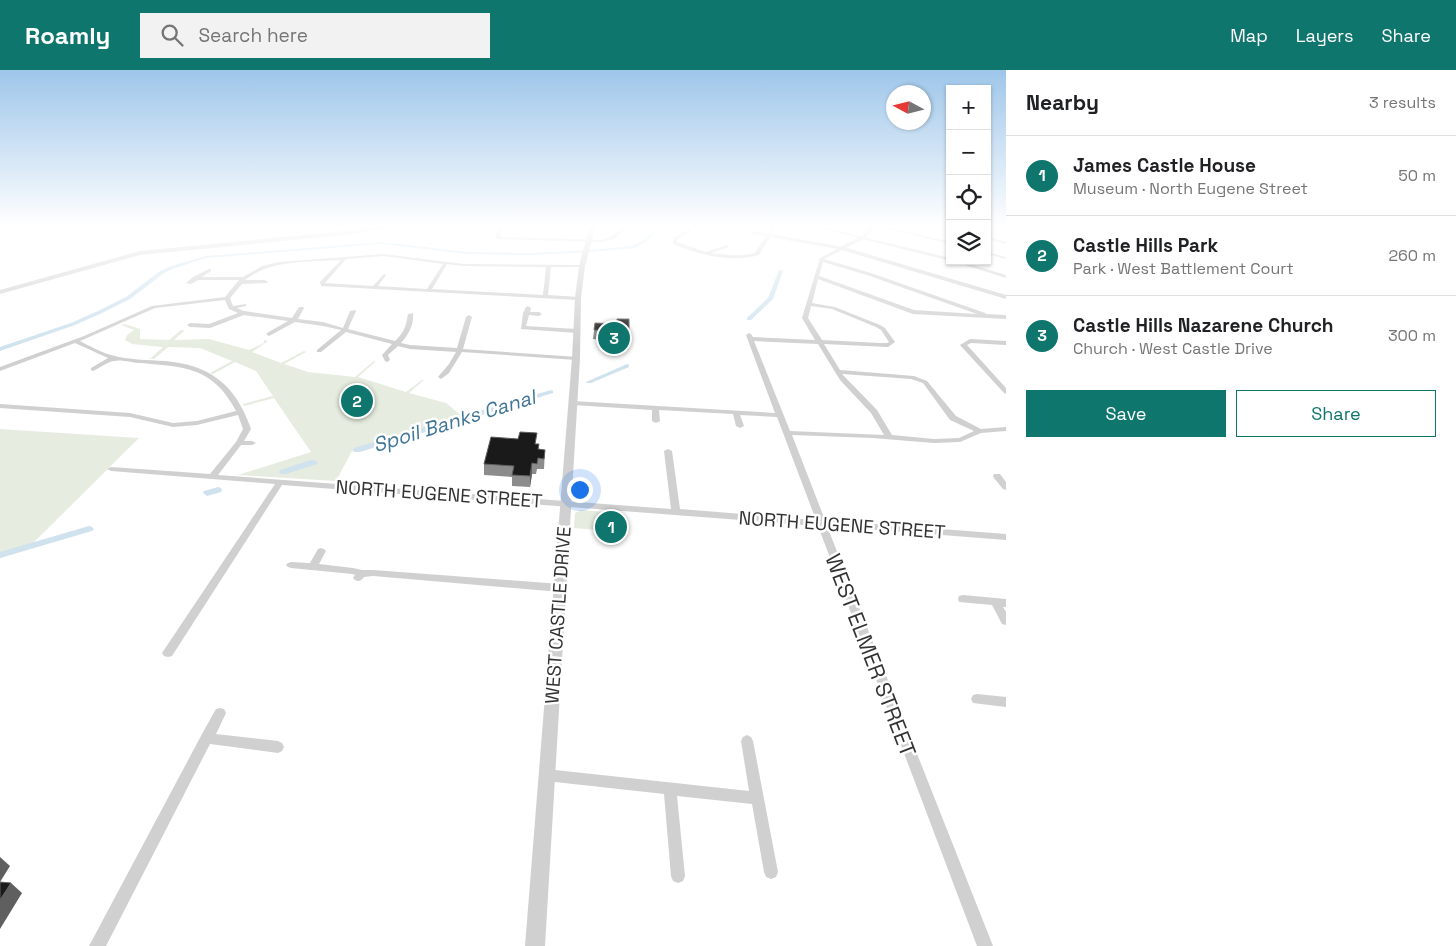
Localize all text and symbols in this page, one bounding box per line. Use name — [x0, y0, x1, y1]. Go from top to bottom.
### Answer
search box — [140, 13, 490, 58]
text: Roamly — [25, 20, 110, 51]
icon: search — [158, 21, 186, 49]
text: Search here — [198, 23, 308, 48]
text: Map — [1230, 24, 1268, 47]
text: Layers — [1296, 24, 1353, 47]
text: Share — [1381, 24, 1431, 47]
north arrow — [886, 85, 931, 130]
map controls — [946, 85, 991, 265]
button: + — [946, 85, 991, 130]
text: Nearby — [1026, 89, 1099, 116]
text: 3 results — [1369, 92, 1436, 113]
button: − — [946, 130, 991, 175]
text: James Castle House — [1073, 153, 1256, 178]
text: 1 — [1038, 165, 1046, 186]
text: 50 m — [1398, 165, 1436, 186]
button: locate — [946, 175, 991, 220]
text: Museum · North Eugene Street — [1073, 178, 1308, 199]
button: layers — [946, 220, 991, 265]
text: Castle Hills Park — [1073, 233, 1218, 258]
text: 2 — [1037, 245, 1047, 266]
text: 260 m — [1388, 245, 1436, 266]
text: Park · West Battlement Court — [1073, 258, 1294, 279]
text: Castle Hills Nazarene Church — [1073, 313, 1334, 338]
pin: 3 — [598, 319, 630, 357]
text: 3 — [1037, 325, 1047, 346]
text: 300 m — [1388, 325, 1436, 346]
text: Church · West Castle Drive — [1073, 338, 1273, 359]
pin: 2 — [341, 382, 373, 420]
water label: Spoil Banks Canal — [370, 383, 540, 458]
button: Save — [1026, 390, 1226, 437]
button: Share — [1236, 390, 1436, 437]
street label: NORTH EUGENE STREET — [335, 474, 543, 514]
your location — [567, 477, 593, 503]
street label: NORTH EUGENE STREET — [738, 505, 946, 545]
pin: 1 — [595, 508, 627, 546]
street label: WEST CASTLE DRIVE — [539, 525, 577, 705]
street label: WEST ELMER STREET — [819, 550, 923, 761]

